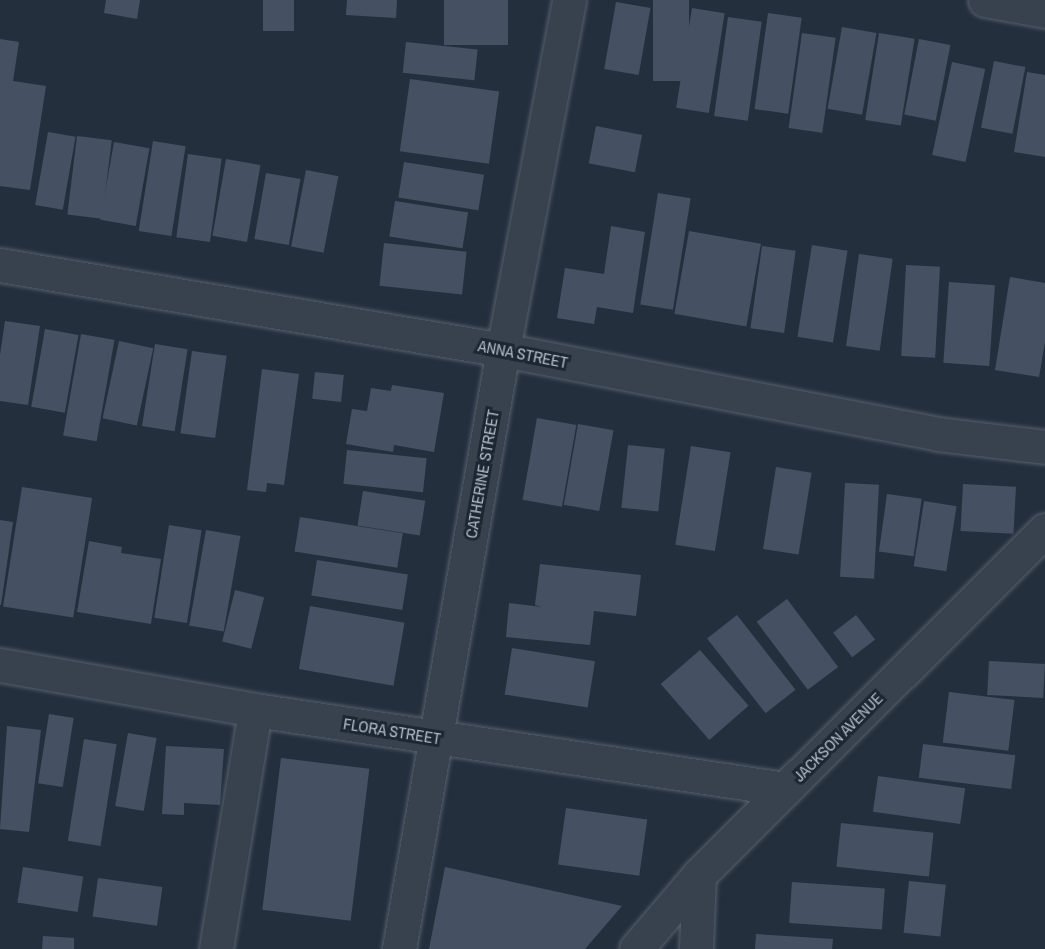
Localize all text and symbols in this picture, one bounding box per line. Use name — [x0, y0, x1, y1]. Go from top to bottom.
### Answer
street label: ANNA STREET — [476, 336, 570, 372]
street label: CATHERINE STREET — [461, 408, 503, 540]
street label: JACKSON AVENUE — [789, 688, 887, 786]
street label: FLORA STREET — [342, 714, 442, 748]

